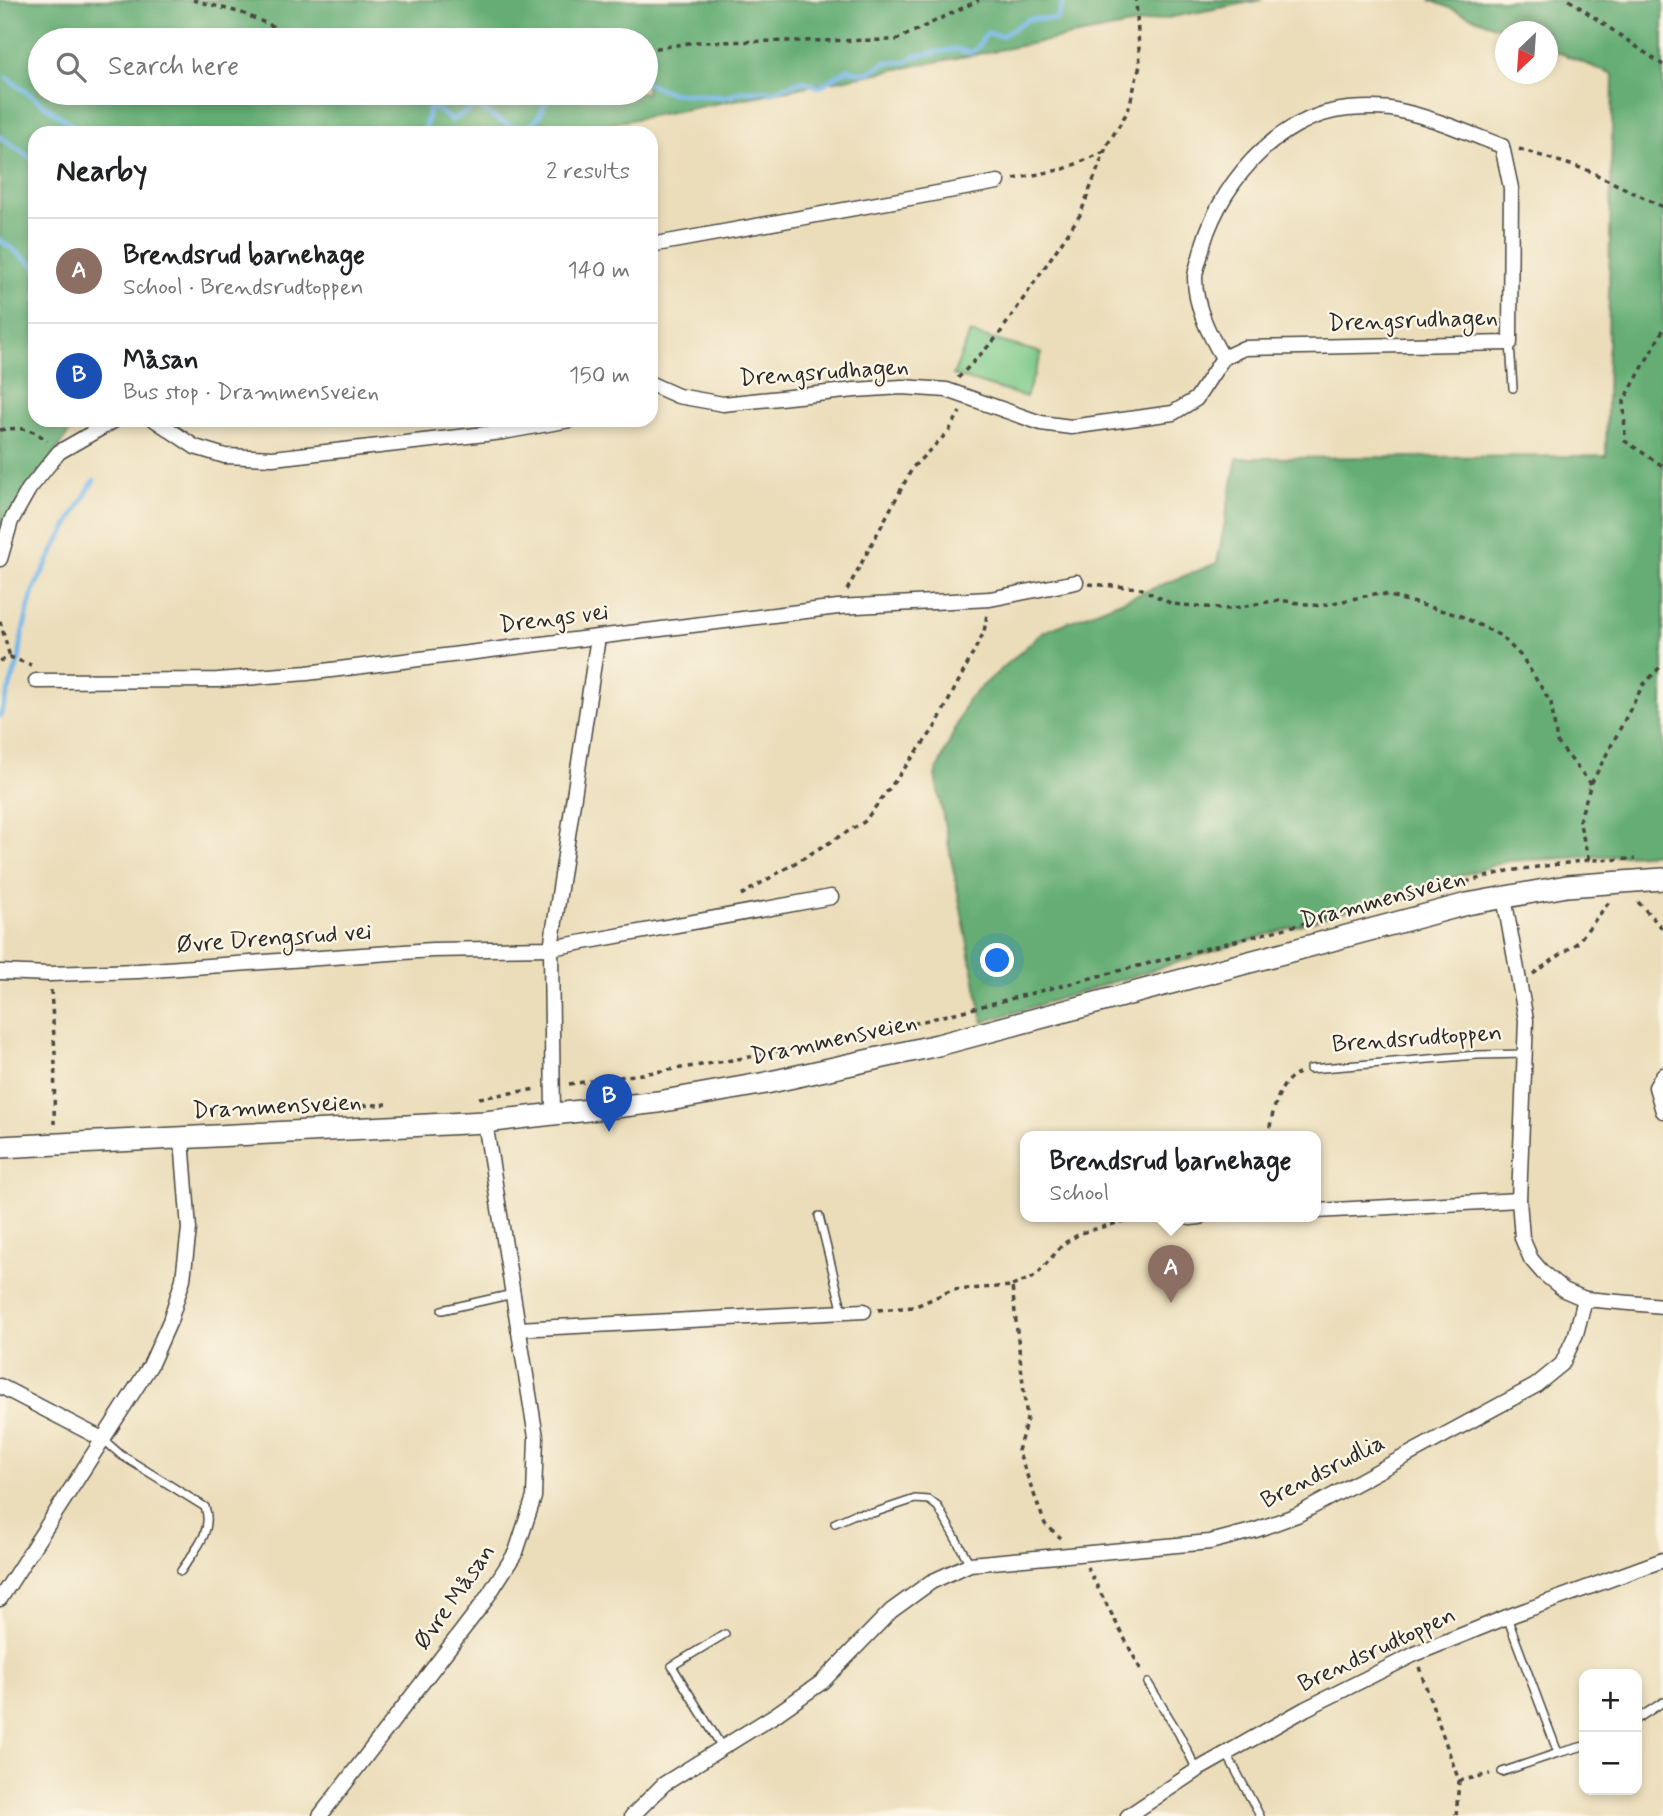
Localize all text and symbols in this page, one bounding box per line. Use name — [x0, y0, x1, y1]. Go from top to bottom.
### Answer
north arrow — [1495, 21, 1558, 84]
search box — [28, 28, 658, 105]
icon: search — [52, 48, 90, 86]
text: Search here — [108, 50, 239, 84]
text: Nearby — [56, 152, 147, 191]
text: 2 results — [546, 157, 630, 187]
text: Brendsrud barnehage — [123, 239, 365, 273]
text: A — [71, 256, 87, 286]
text: 140 m — [567, 256, 630, 286]
text: School · Brendsrudtoppen — [123, 273, 364, 303]
street label: Drengsrudhagen — [1328, 303, 1498, 341]
text: Måsan — [123, 344, 199, 378]
street label: Drengsrudhagen — [738, 352, 910, 396]
text: B — [72, 361, 86, 391]
text: 150 m — [569, 361, 630, 391]
text: Bus stop · Drammensveien — [123, 378, 379, 408]
street label: Drengs vei — [498, 597, 610, 641]
street label: Drammensveien — [1297, 863, 1469, 937]
street label: Øvre Drengsrud vei — [175, 917, 373, 963]
your location — [980, 943, 1014, 977]
street label: Drammensveien — [748, 1007, 920, 1073]
street label: Brendsrudtoppen — [1331, 1018, 1503, 1060]
pin: B — [586, 1074, 632, 1132]
street label: Drammensveien — [192, 1087, 362, 1127]
popup — [1020, 1131, 1321, 1222]
text: Brendsrud barnehage — [1050, 1145, 1291, 1179]
text: School — [1050, 1179, 1109, 1209]
pin: A — [1148, 1245, 1194, 1303]
street label: Brendsrudlia — [1256, 1427, 1390, 1517]
street label: Øvre Måsan — [407, 1538, 503, 1656]
street label: Brendsrudtoppen — [1293, 1600, 1461, 1700]
map controls — [1579, 1669, 1642, 1795]
button: + — [1579, 1669, 1642, 1732]
button: − — [1579, 1732, 1642, 1795]

